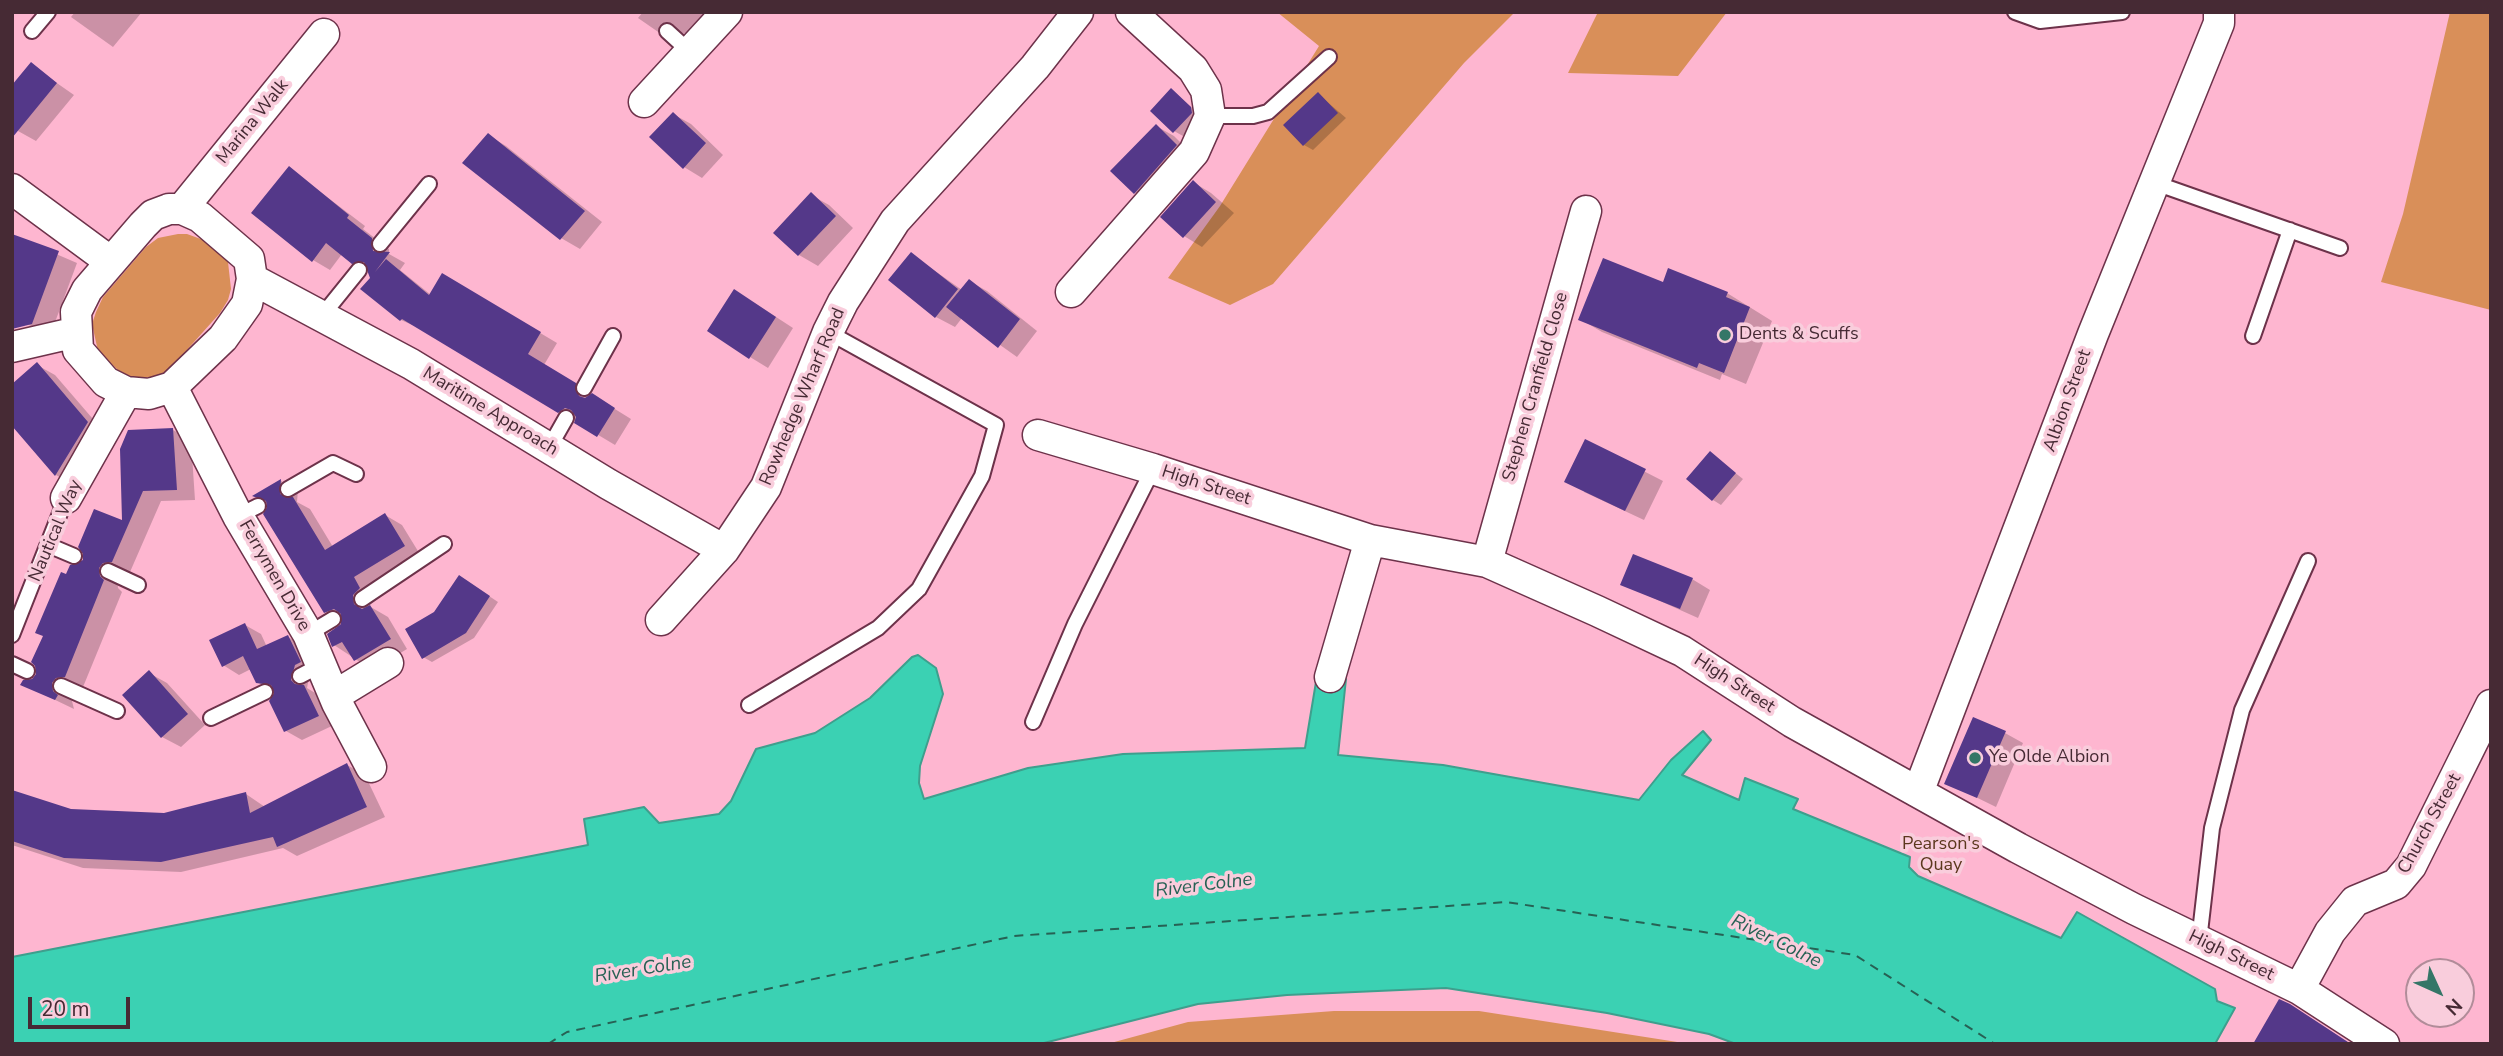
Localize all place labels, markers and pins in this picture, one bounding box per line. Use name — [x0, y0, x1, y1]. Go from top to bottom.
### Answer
place label: Dents & Scuffs — [1739, 324, 1859, 346]
marker: Dents & Scuffs — [1717, 327, 1733, 343]
place label: Ye Olde Albion — [1989, 747, 2110, 769]
marker: Ye Olde Albion — [1967, 750, 1983, 766]

